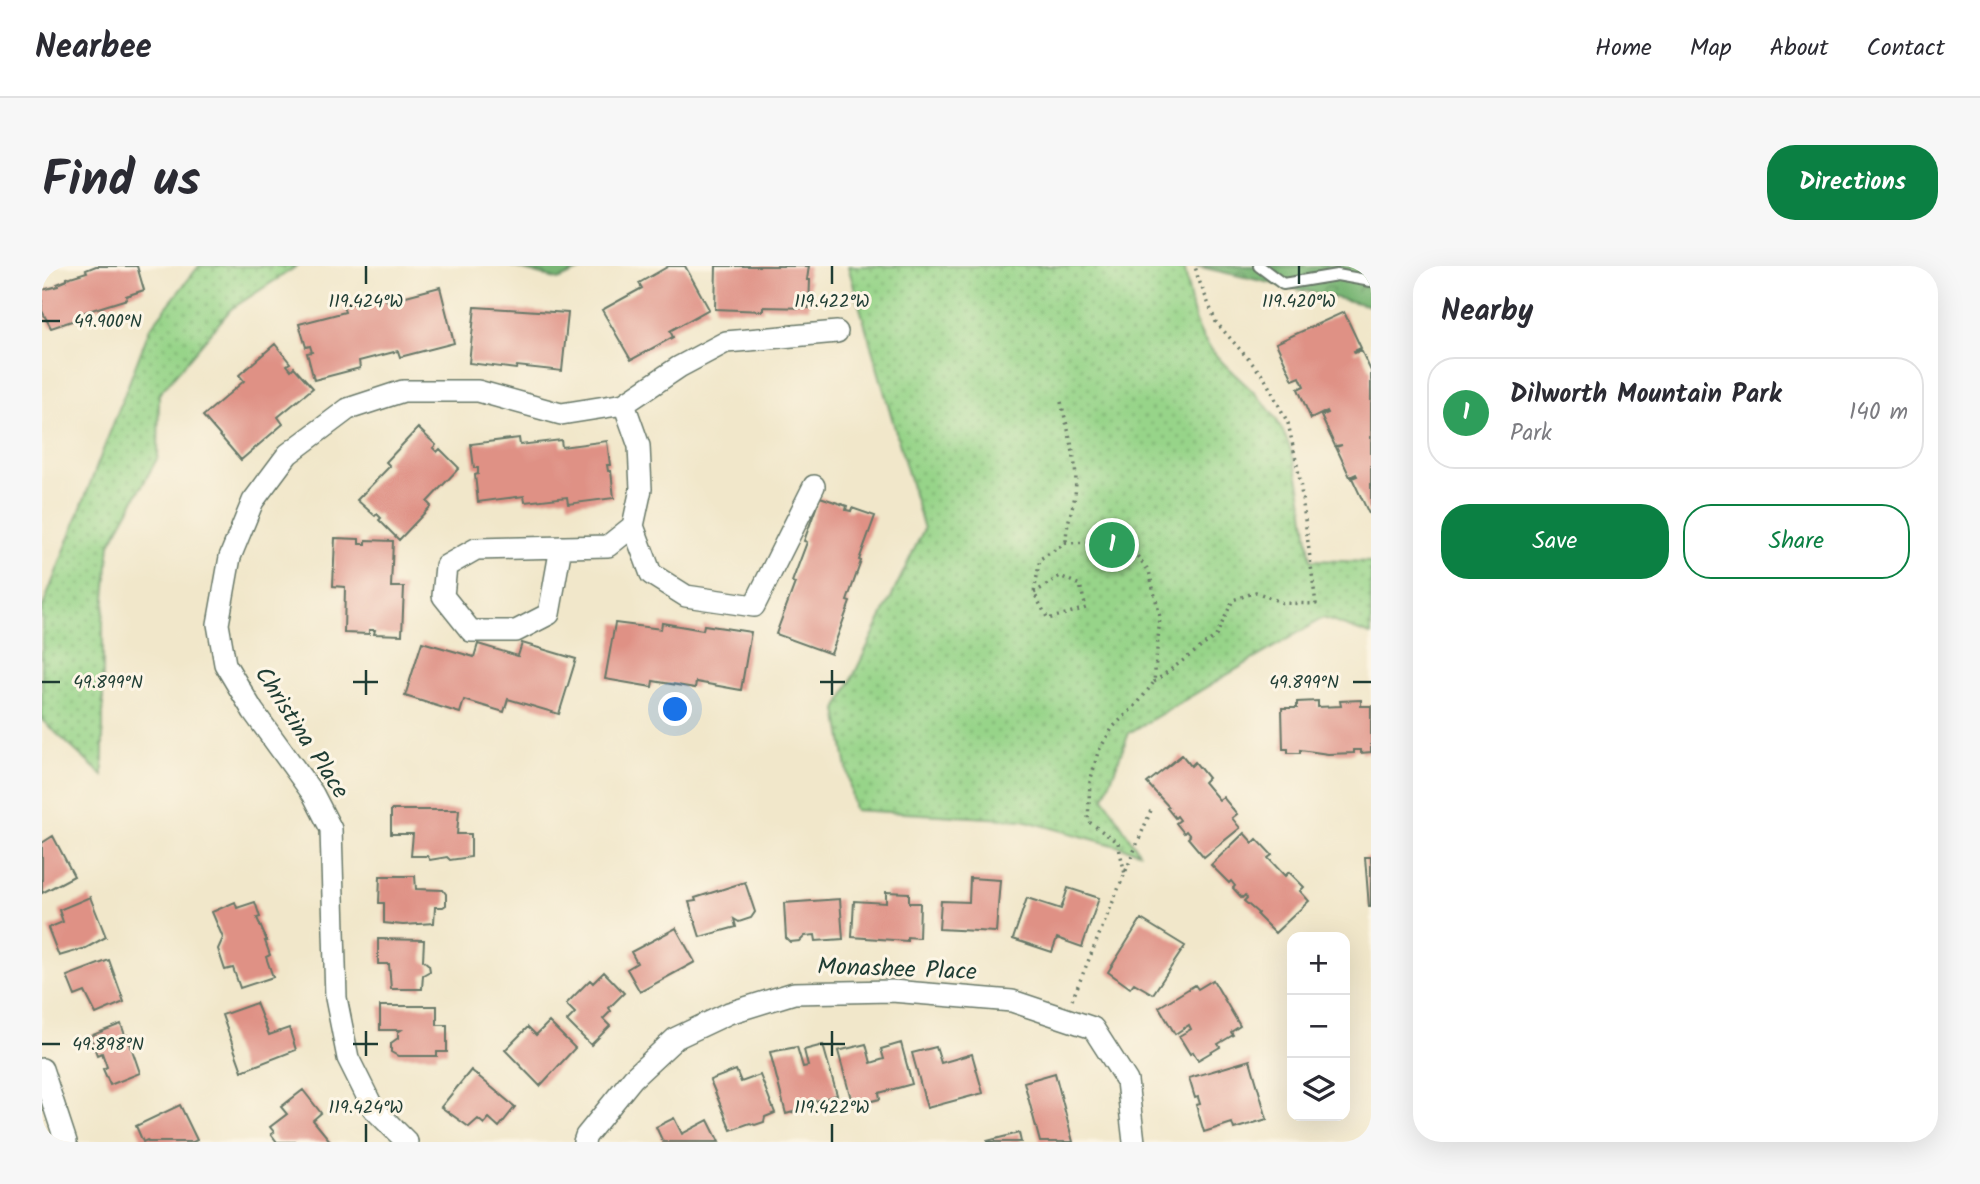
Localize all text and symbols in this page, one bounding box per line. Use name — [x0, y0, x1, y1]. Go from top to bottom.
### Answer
text: Nearbee — [35, 22, 152, 75]
text: Home — [1595, 29, 1652, 68]
text: Map — [1690, 29, 1732, 68]
text: About — [1770, 29, 1828, 68]
text: Contact — [1866, 29, 1945, 68]
text: Find us — [42, 143, 200, 221]
button: Directions — [1767, 145, 1938, 220]
text: 119.424°W — [329, 288, 403, 317]
text: 119.422°W — [794, 288, 870, 317]
text: 119.420°W — [1262, 288, 1336, 317]
text: Nearby — [1441, 288, 1533, 336]
text: 49.900°N — [74, 308, 142, 337]
text: Dilworth Mountain Park — [1510, 374, 1782, 416]
text: 1 — [1463, 395, 1469, 431]
text: 140 m — [1849, 395, 1908, 431]
text: Park — [1510, 416, 1552, 452]
button: Save — [1441, 504, 1669, 579]
button: Share — [1683, 504, 1910, 579]
pin: 1 — [1089, 519, 1135, 571]
street label: Christina Place — [243, 659, 359, 807]
text: 49.899°N — [73, 669, 143, 698]
text: 49.899°N — [1269, 669, 1339, 698]
your location — [658, 692, 692, 726]
map controls — [1287, 932, 1350, 1121]
button: + — [1287, 932, 1350, 995]
street label: Monashee Place — [816, 948, 978, 992]
button: − — [1287, 995, 1350, 1058]
text: 49.898°N — [72, 1031, 144, 1060]
button: layers — [1287, 1058, 1350, 1121]
text: 119.424°W — [329, 1094, 403, 1123]
text: 119.422°W — [794, 1094, 870, 1123]

